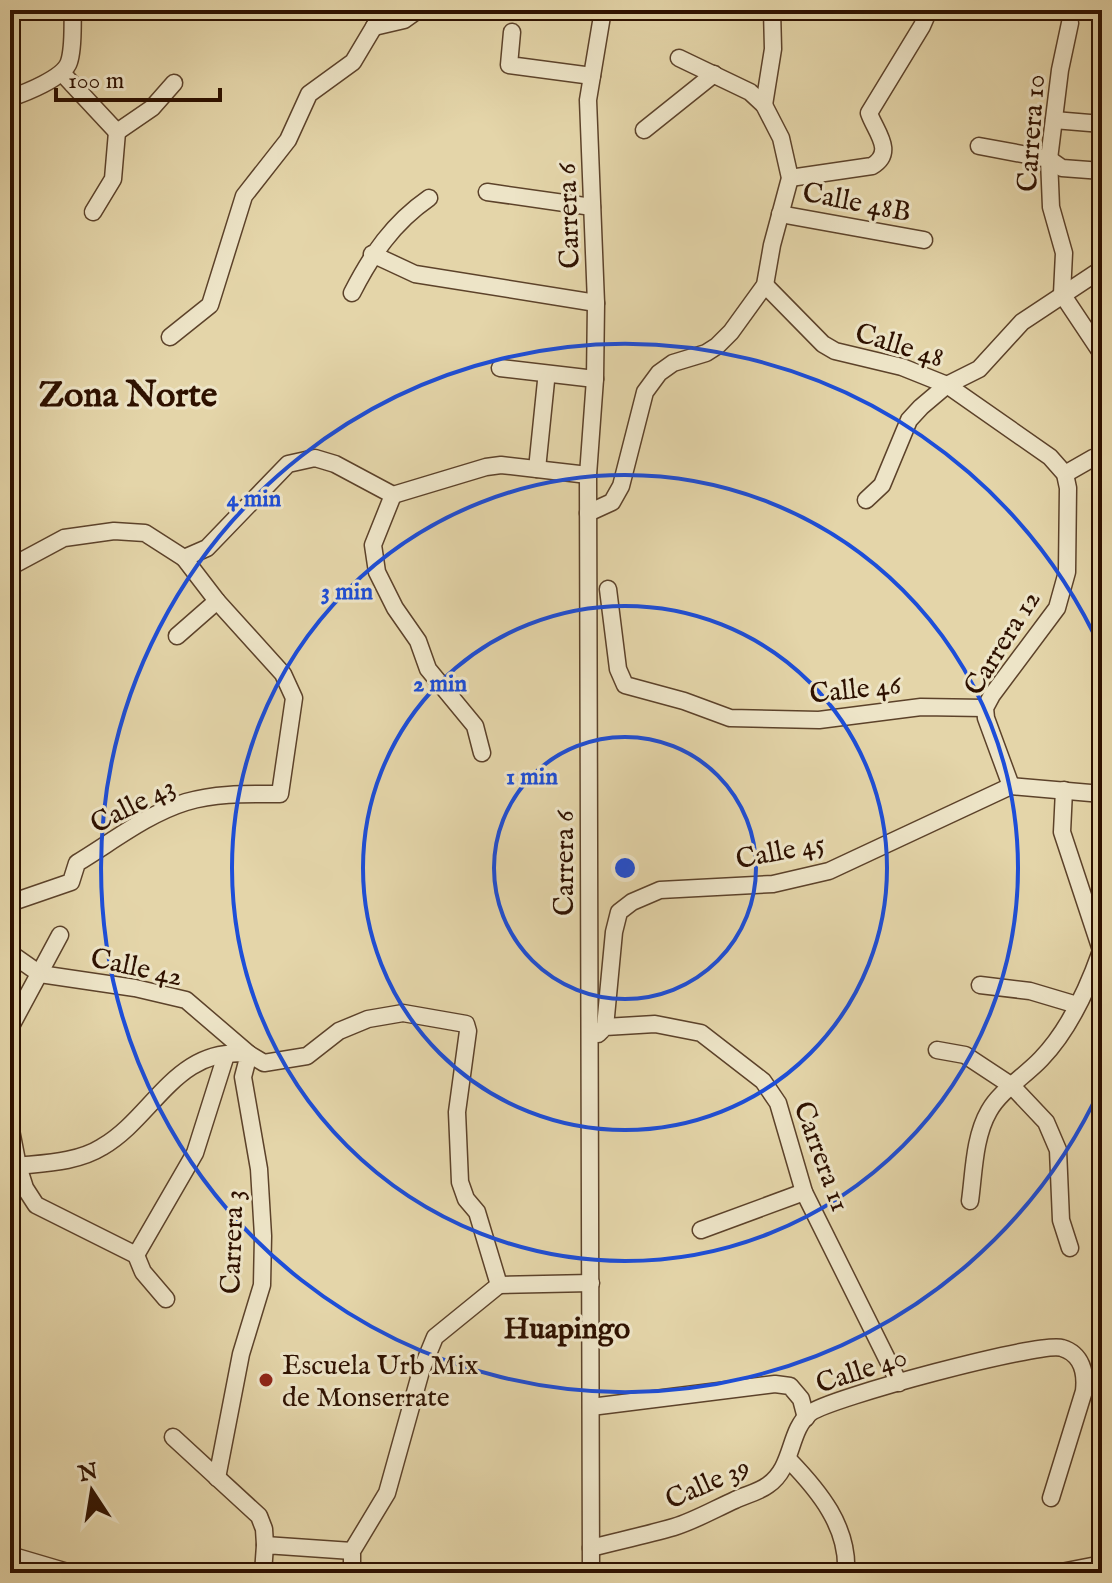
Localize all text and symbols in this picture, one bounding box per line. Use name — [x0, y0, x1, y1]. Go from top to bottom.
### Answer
scale bar — [56, 52, 220, 102]
text: 100 m — [68, 66, 124, 97]
street label: Carrera 10 — [1011, 73, 1054, 193]
street label: Carrera 6 — [550, 161, 589, 269]
street label: Calle 48B — [799, 176, 914, 231]
street label: Calle 48 — [851, 316, 948, 376]
district label: Zona Norte — [39, 373, 218, 419]
text: 4 min — [227, 484, 282, 515]
text: 3 min — [321, 577, 373, 608]
street label: Carrera 12 — [957, 584, 1049, 702]
street label: Calle 46 — [808, 668, 904, 713]
text: 2 min — [413, 669, 467, 700]
text: 1 min — [506, 762, 558, 793]
street label: Calle 43 — [85, 770, 181, 842]
street label: Carrera 6 — [548, 809, 583, 916]
street label: Calle 45 — [733, 827, 828, 878]
centre of rings — [611, 854, 639, 882]
street label: Calle 42 — [87, 942, 186, 995]
street label: Carrera 11 — [785, 1097, 857, 1217]
street label: Carrera 3 — [214, 1189, 253, 1295]
district label: Huapingo — [504, 1311, 630, 1349]
street label: Calle 40 — [812, 1340, 912, 1403]
place label: Escuela Urb Mix de Monserrate — [282, 1349, 479, 1416]
marker: Escuela Urb Mix de Monserrate — [257, 1371, 275, 1389]
street label: Calle 39 — [660, 1450, 756, 1518]
north arrow — [52, 1451, 132, 1531]
text: N — [75, 1458, 100, 1489]

